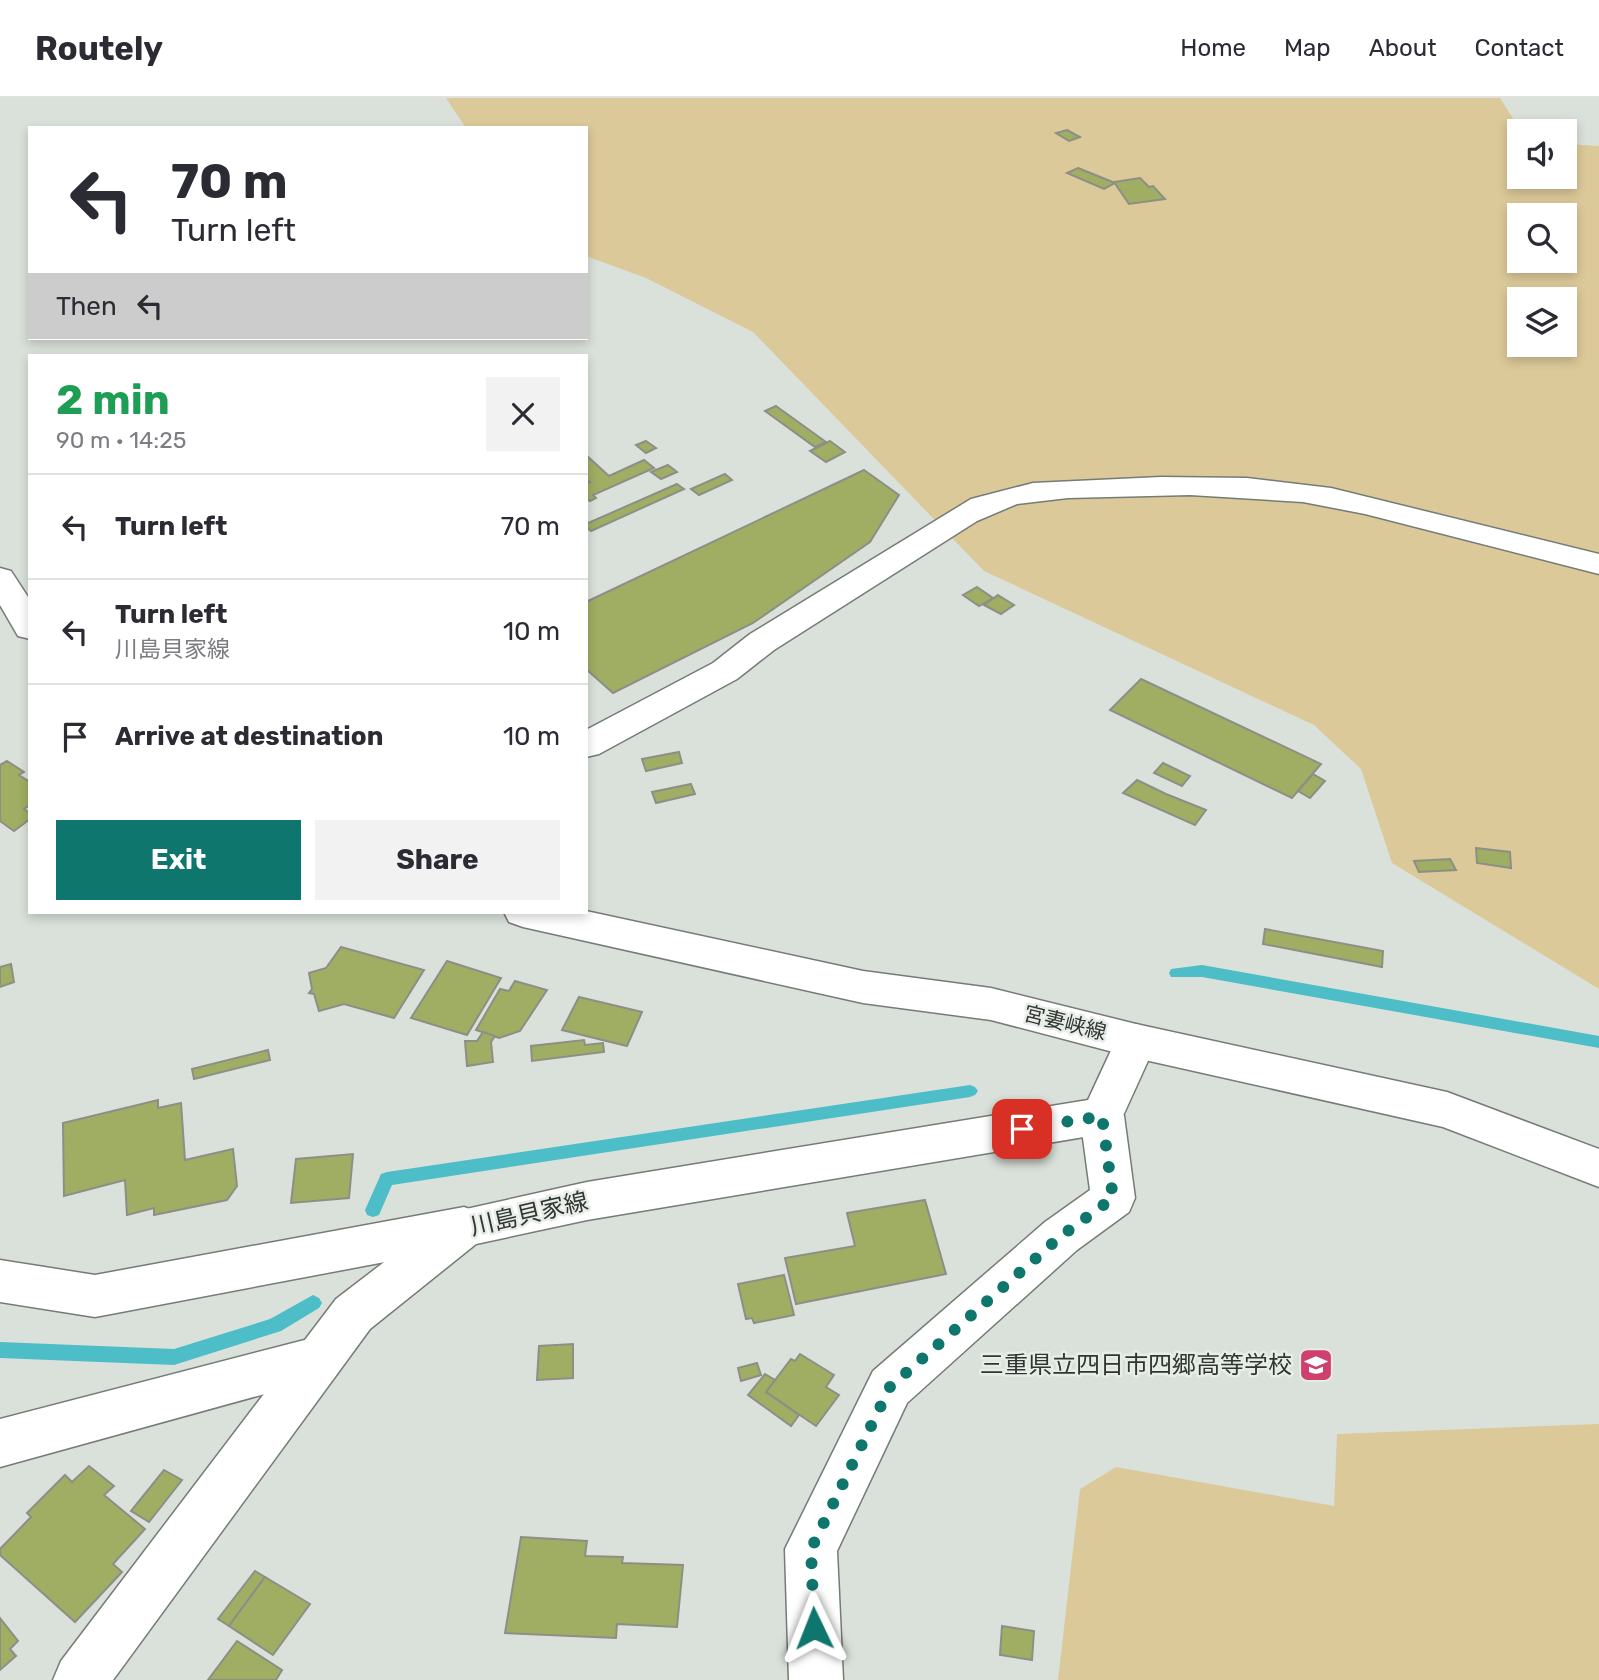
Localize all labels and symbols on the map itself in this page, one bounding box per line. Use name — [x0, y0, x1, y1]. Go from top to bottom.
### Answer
street label: 宮妻峡線 — [1021, 1000, 1109, 1045]
pin — [992, 1099, 1052, 1159]
street label: 川島貝家線 — [467, 1187, 591, 1241]
school or university icon: 三重県立四日市四郷高等学校 — [1297, 1346, 1335, 1384]
place label: 三重県立四日市四郷高等学校 — [980, 1351, 1292, 1379]
position arrow — [777, 1591, 851, 1665]

